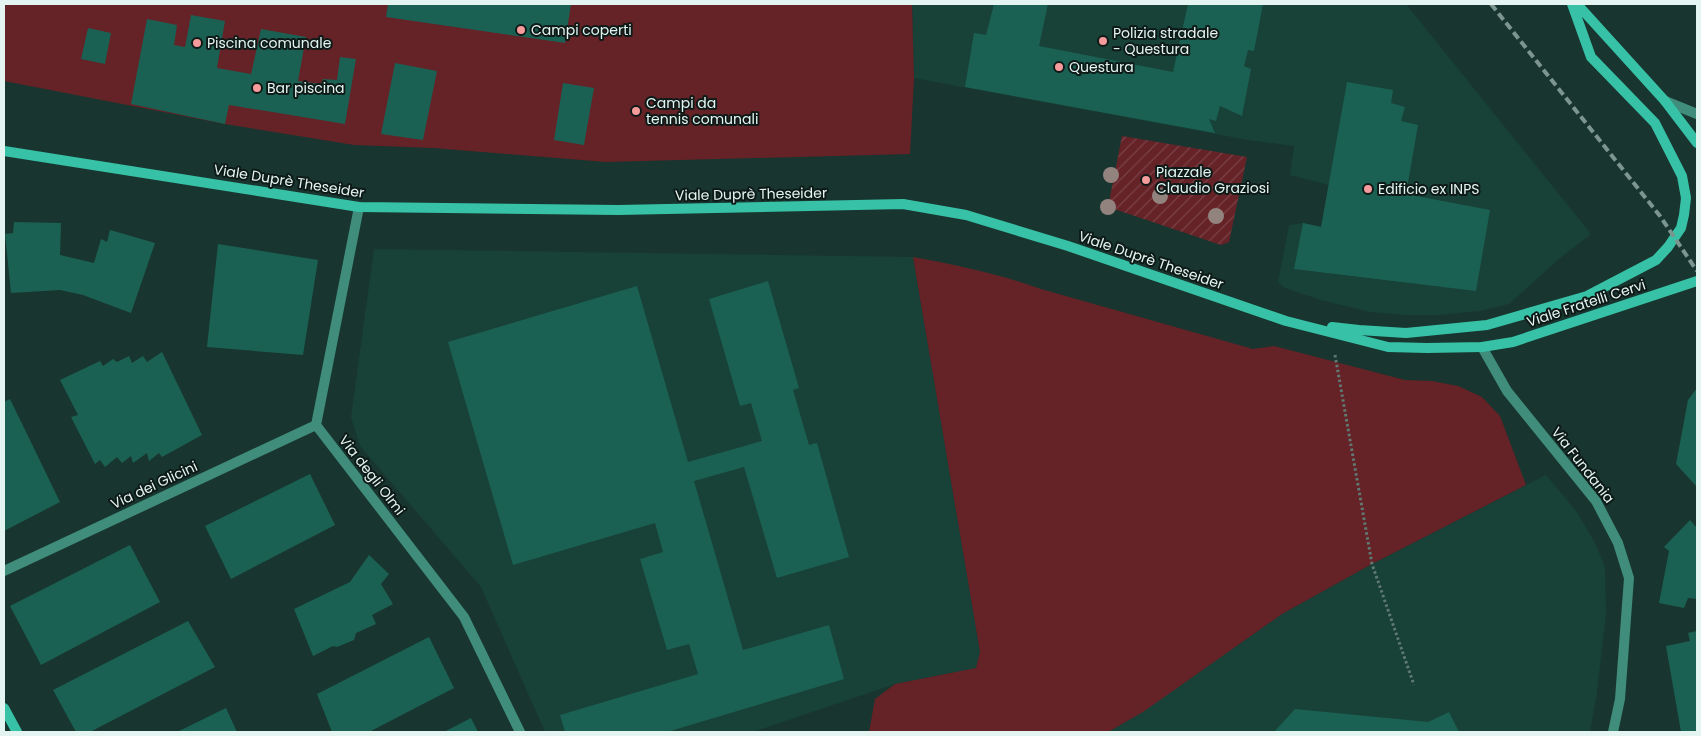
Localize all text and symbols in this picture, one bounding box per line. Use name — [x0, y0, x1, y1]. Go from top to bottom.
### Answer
place label: Campi coperti — [531, 20, 632, 40]
place label: Polizia stradale - Questura — [1113, 23, 1218, 59]
marker: Campi coperti — [515, 24, 527, 36]
place label: Piscina comunale — [207, 33, 332, 53]
marker: Polizia stradale - Questura — [1097, 35, 1109, 47]
marker: Piscina comunale — [191, 37, 203, 49]
place label: Questura — [1069, 57, 1134, 77]
marker: Questura — [1053, 61, 1065, 73]
place label: Bar piscina — [267, 78, 345, 98]
marker: Bar piscina — [251, 82, 263, 94]
place label: Campi da tennis comunali — [646, 93, 758, 129]
marker: Campi da tennis comunali — [630, 105, 642, 117]
street label: Viale Duprè Theseider — [212, 159, 366, 203]
place label: Piazzale Claudio Graziosi — [1156, 162, 1269, 198]
marker: Piazzale Claudio Graziosi — [1140, 174, 1152, 186]
place label: Edificio ex INPS — [1378, 179, 1480, 199]
street label: Viale Duprè Theseider — [675, 183, 827, 205]
marker: Edificio ex INPS — [1362, 183, 1374, 195]
street label: Viale Duprè Theseider — [1076, 226, 1226, 294]
street label: Viale Fratelli Cervi — [1524, 274, 1648, 332]
street label: Via Fundania — [1547, 423, 1619, 507]
street label: Via degli Olmi — [334, 431, 410, 519]
street label: Via dei Glicini — [107, 456, 201, 514]

